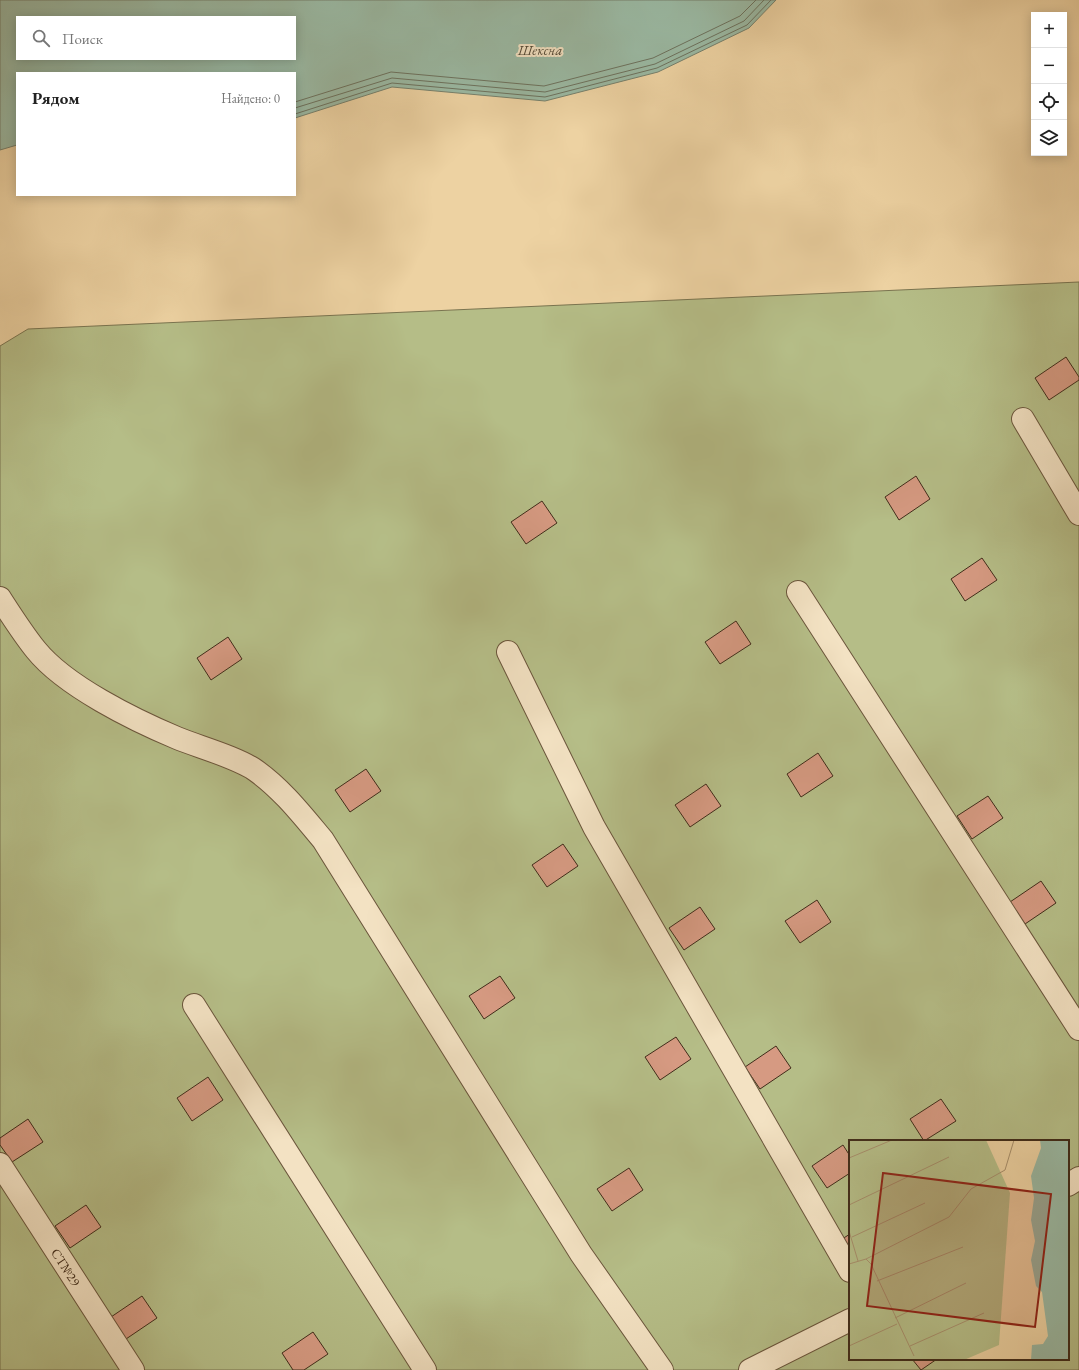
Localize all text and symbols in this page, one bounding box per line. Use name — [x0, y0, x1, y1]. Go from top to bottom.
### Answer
map controls — [1031, 12, 1067, 156]
button: + — [1031, 12, 1067, 48]
search box — [16, 16, 296, 60]
icon: search — [30, 27, 52, 49]
text: Поиск — [62, 29, 103, 48]
water label: Шексна — [517, 41, 562, 59]
button: − — [1031, 48, 1067, 84]
button: locate — [1031, 84, 1067, 120]
text: Рядом — [32, 87, 80, 109]
text: Найдено: 0 — [221, 90, 280, 107]
button: layers — [1031, 120, 1067, 156]
inset map — [849, 1140, 1069, 1360]
street label: СТ№29 — [47, 1245, 84, 1290]

